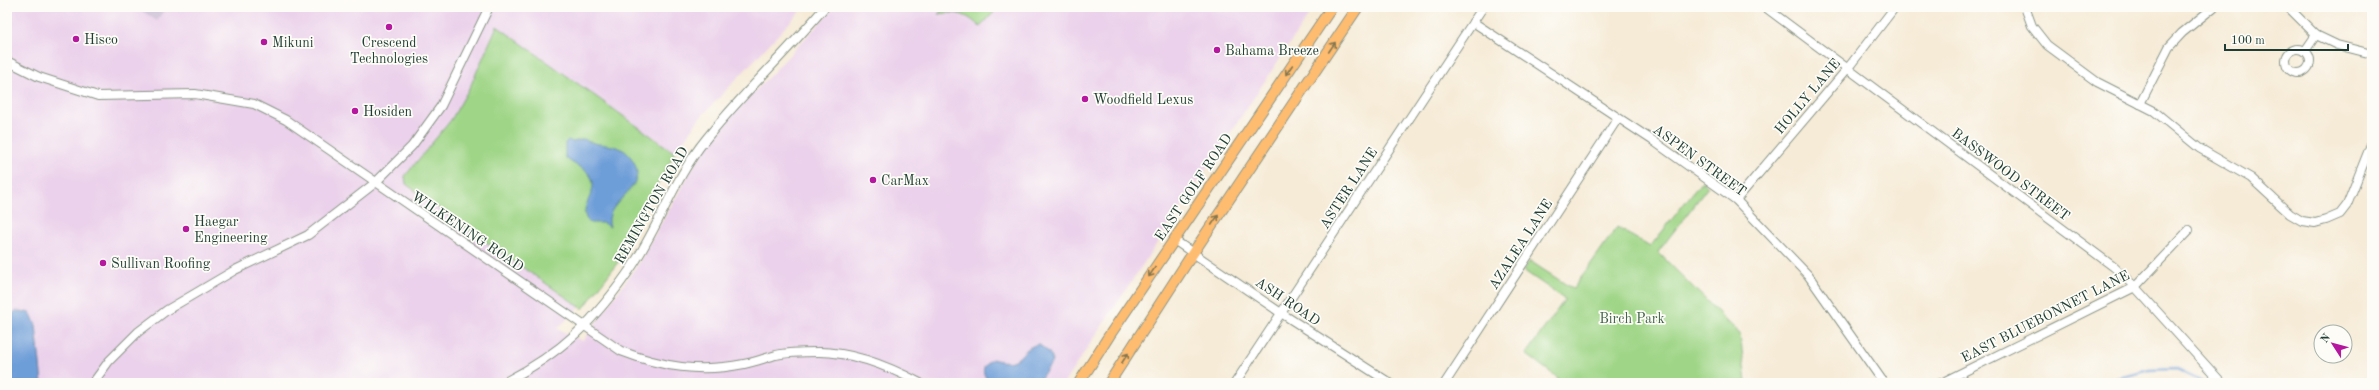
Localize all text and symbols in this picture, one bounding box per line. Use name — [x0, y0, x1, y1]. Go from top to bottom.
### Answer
marker: Crescend Technologies — [384, 22, 394, 32]
scale bar — [2225, 26, 2348, 52]
place label: Hisco — [84, 33, 118, 47]
marker: Hisco — [71, 34, 81, 44]
text: 100 m — [2231, 35, 2265, 47]
place label: Mikuni — [272, 36, 314, 50]
place label: Crescend Technologies — [350, 36, 428, 66]
marker: Mikuni — [259, 37, 269, 47]
one-way arrow — [1328, 41, 1336, 52]
place label: Bahama Breeze — [1225, 44, 1319, 58]
marker: Bahama Breeze — [1212, 45, 1222, 55]
street label: HOLLY LANE — [1772, 56, 1843, 137]
one-way arrow — [1285, 64, 1293, 75]
place label: Woodfield Lexus — [1093, 93, 1193, 107]
marker: Woodfield Lexus — [1080, 94, 1090, 104]
place label: Hosiden — [363, 105, 413, 119]
marker: Hosiden — [350, 106, 360, 116]
street label: ASPEN STREET — [1650, 122, 1749, 199]
street label: BASSWOOD STREET — [1949, 126, 2072, 224]
street label: EAST GOLF ROAD — [1153, 131, 1235, 244]
street label: REMINGTON ROAD — [613, 144, 691, 267]
street label: ASTER LANE — [1318, 146, 1380, 232]
place label: CarMax — [881, 174, 929, 188]
marker: CarMax — [868, 175, 878, 185]
street label: WILKENING ROAD — [409, 189, 526, 275]
street label: AZALEA LANE — [1486, 197, 1555, 292]
place label: Haegar Engineering — [194, 215, 268, 245]
one-way arrow — [1211, 215, 1219, 226]
marker: Haegar Engineering — [181, 224, 191, 234]
place label: Sullivan Roofing — [111, 257, 211, 271]
marker: Sullivan Roofing — [98, 258, 108, 268]
one-way arrow — [1148, 266, 1156, 277]
street label: EAST BLUEBONNET LANE — [1959, 268, 2132, 366]
street label: ASH ROAD — [1252, 275, 1322, 329]
park label: Birch Park — [1599, 312, 1665, 326]
north arrow — [2313, 324, 2353, 364]
text: N — [2319, 332, 2333, 346]
one-way arrow — [1121, 353, 1129, 364]

